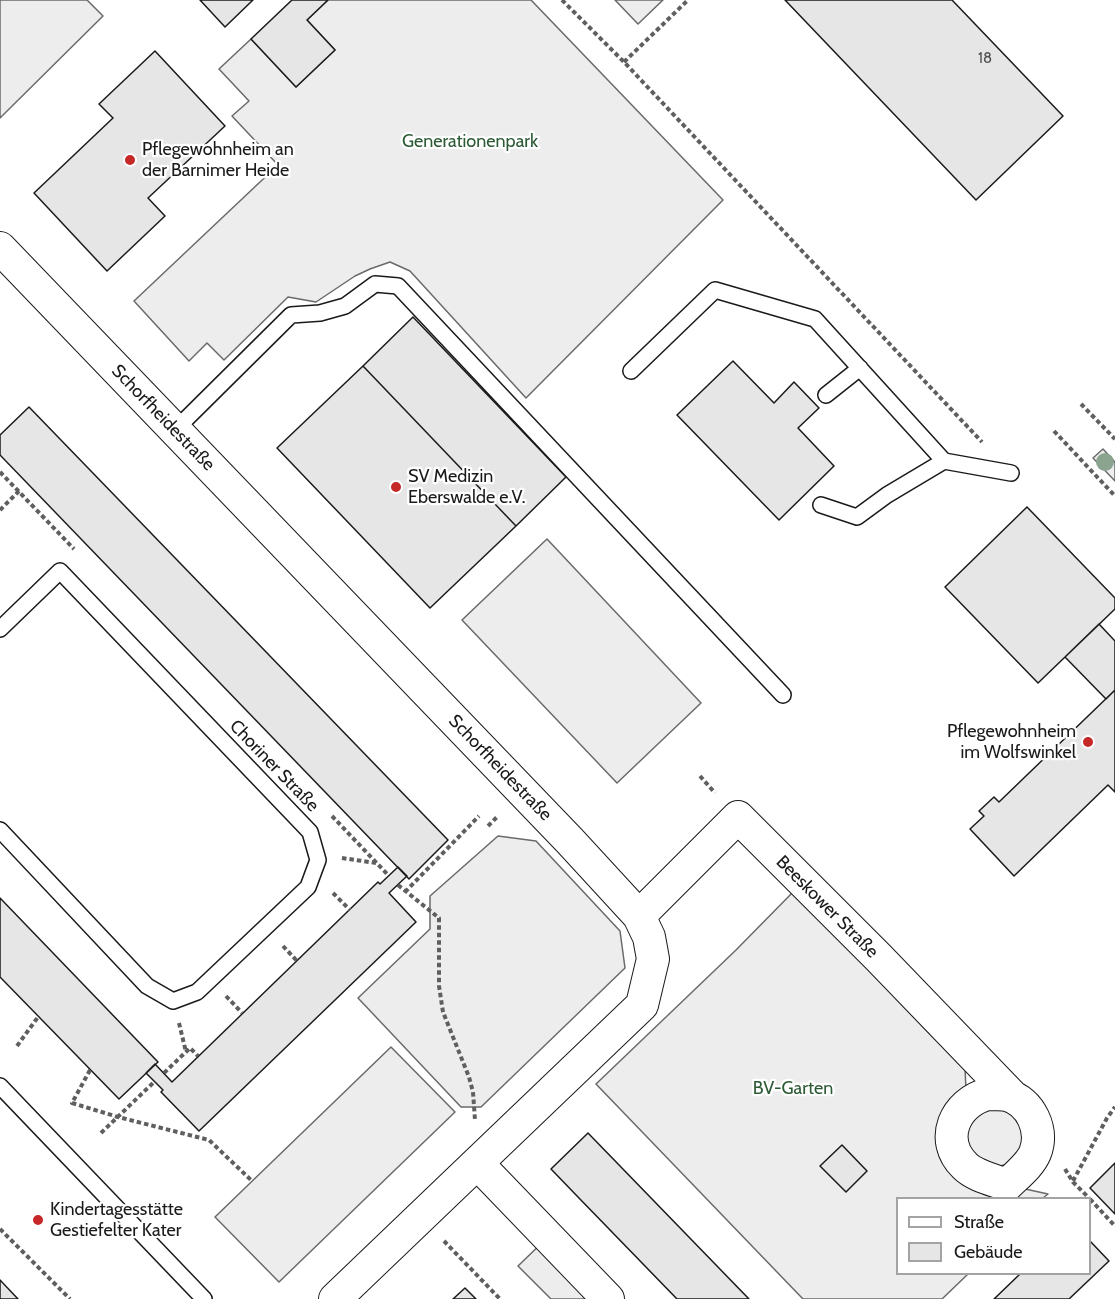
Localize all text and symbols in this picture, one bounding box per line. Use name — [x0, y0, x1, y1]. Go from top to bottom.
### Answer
house number: 18 — [978, 50, 992, 68]
park label: Generationenpark — [402, 131, 538, 153]
place label: Pflegewohnheim an der Barnimer Heide — [142, 139, 294, 182]
marker: Pflegewohnheim an der Barnimer Heide — [123, 153, 137, 167]
street label: Schorfheidestraße — [107, 360, 219, 476]
place label: SV Medizin Eberswalde e.V. — [408, 466, 525, 508]
marker: SV Medizin Eberswalde e.V. — [389, 480, 403, 494]
street label: Schorfheidestraße — [444, 710, 556, 826]
street label: Choriner Straße — [225, 716, 323, 816]
place label: Pflegewohnheim im Wolfswinkel — [947, 721, 1076, 764]
marker: Pflegewohnheim im Wolfswinkel — [1081, 735, 1095, 749]
street label: Beeskower Straße — [771, 851, 883, 963]
park label: BV-Garten — [753, 1078, 833, 1100]
legend — [896, 1197, 1091, 1275]
place label: Kindertagesstätte Gestiefelter Kater — [50, 1199, 183, 1242]
text: Straße — [954, 1211, 1004, 1233]
marker: Kindertagesstätte Gestiefelter Kater — [31, 1213, 45, 1227]
text: Gebäude — [954, 1241, 1023, 1263]

